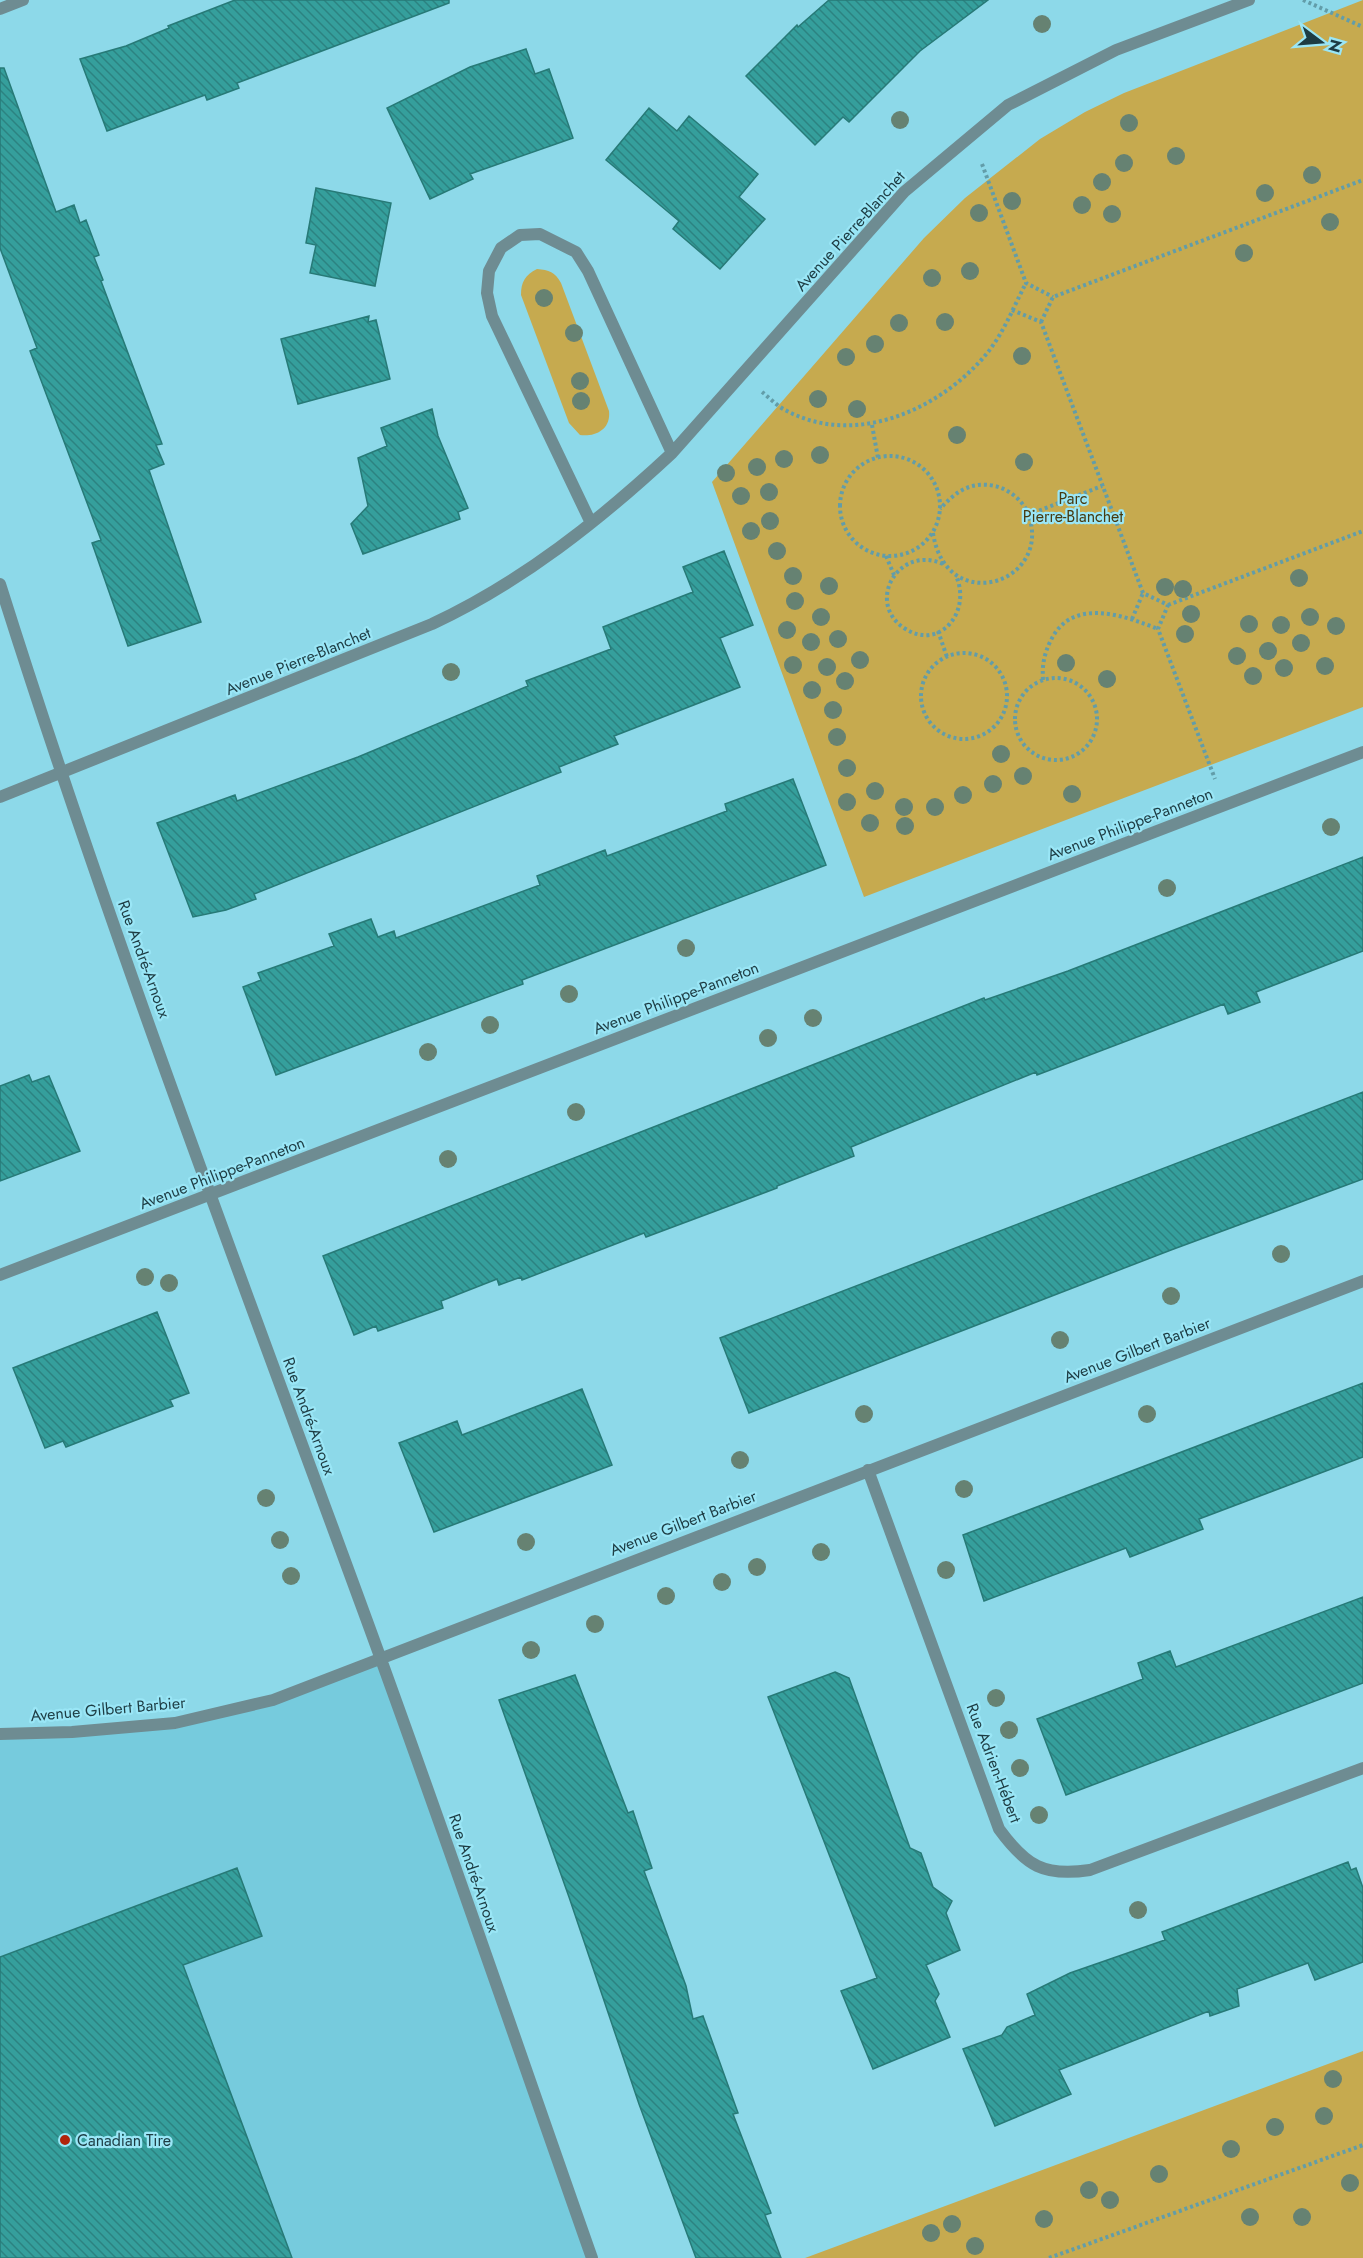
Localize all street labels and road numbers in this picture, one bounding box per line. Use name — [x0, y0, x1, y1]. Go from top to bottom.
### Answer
street label: Avenue Pierre-Blanchet — [790, 166, 911, 296]
street label: Avenue Pierre-Blanchet — [222, 621, 374, 701]
street label: Avenue Philippe-Panneton — [1044, 782, 1216, 866]
street label: Rue André-Arnoux — [112, 897, 176, 1021]
street label: Avenue Philippe-Panneton — [590, 956, 762, 1040]
street label: Avenue Philippe-Panneton — [136, 1131, 308, 1215]
street label: Avenue Gilbert Barbier — [1060, 1311, 1214, 1389]
street label: Rue André-Arnoux — [277, 1354, 341, 1478]
street label: Avenue Gilbert Barbier — [606, 1484, 760, 1562]
street label: Avenue Gilbert Barbier — [30, 1691, 187, 1727]
street label: Rue Adrien-Hébert — [961, 1700, 1027, 1826]
street label: Rue André-Arnoux — [443, 1811, 505, 1935]

